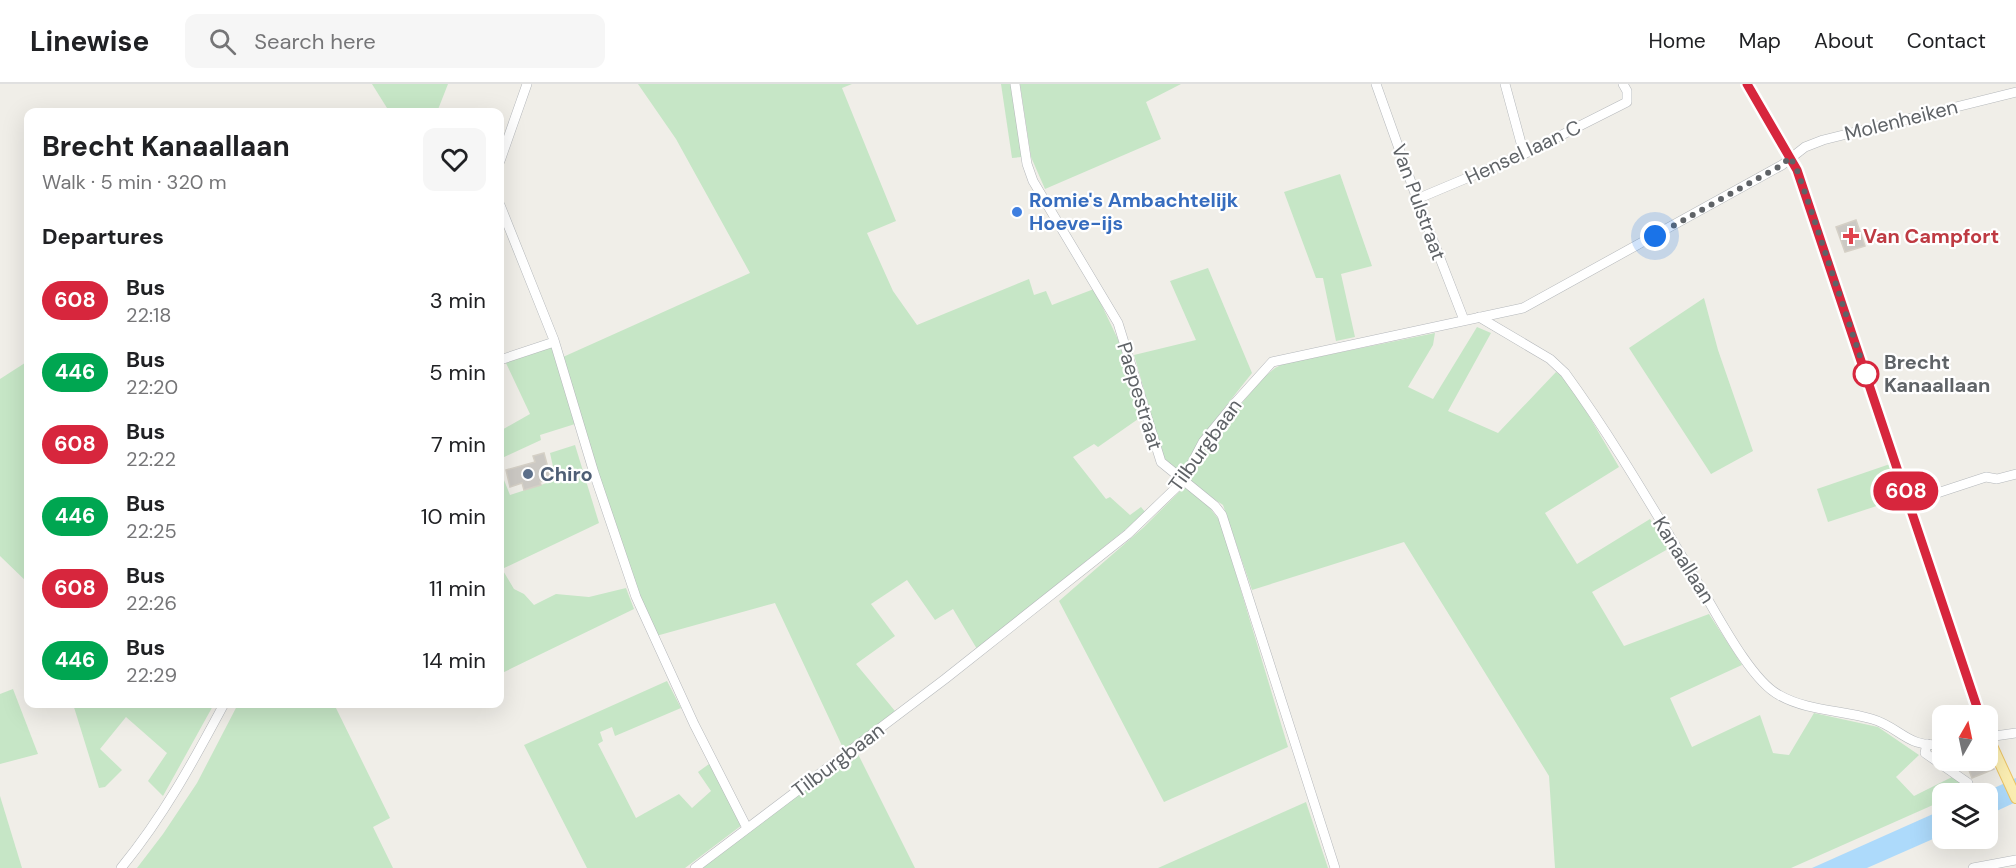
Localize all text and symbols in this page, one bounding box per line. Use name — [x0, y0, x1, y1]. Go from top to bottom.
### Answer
search box — [185, 14, 605, 68]
text: Linewise — [30, 23, 149, 60]
icon: search — [206, 25, 239, 58]
text: Search here — [254, 27, 376, 56]
text: Home — [1648, 27, 1706, 55]
text: Map — [1739, 27, 1781, 55]
text: About — [1814, 27, 1874, 55]
text: Contact — [1907, 27, 1986, 55]
street label: Molenheiken — [1842, 93, 1960, 147]
street label: Hensel laan C — [1461, 114, 1585, 190]
text: Brecht Kanaallaan — [42, 128, 290, 165]
button: heart — [423, 128, 486, 191]
street label: Van Pulstraat — [1386, 140, 1452, 264]
text: Walk · 5 min · 320 m — [42, 169, 227, 195]
place label: Romie's Ambachtelijk Hoeve-ijs — [1029, 187, 1239, 236]
marker: Romie's Ambachtelijk Hoeve-ijs — [1010, 205, 1024, 219]
your location — [1640, 221, 1670, 251]
text: Departures — [42, 222, 164, 251]
place label: Van Campfort — [1863, 223, 1999, 249]
marker: Van Campfort — [1844, 229, 1858, 243]
text: Bus — [126, 273, 165, 302]
text: 608 — [54, 286, 96, 314]
text: 3 min — [430, 286, 486, 315]
text: 22:18 — [126, 302, 171, 328]
street label: Paepestraat — [1111, 339, 1169, 453]
text: Bus — [126, 345, 165, 374]
place label: Brecht Kanaallaan — [1884, 349, 1990, 398]
text: 446 — [55, 358, 95, 386]
text: 5 min — [429, 358, 486, 387]
marker: Brecht Kanaallaan — [1853, 361, 1879, 387]
text: 22:20 — [126, 374, 178, 400]
street label: Tilburgbaan — [1163, 393, 1247, 497]
text: Bus — [126, 417, 165, 446]
text: 608 — [54, 430, 96, 458]
text: 7 min — [431, 430, 486, 459]
text: 22:22 — [126, 446, 176, 472]
place label: Chiro — [540, 461, 593, 487]
marker: Chiro — [521, 467, 535, 481]
line badge: 608 — [1872, 472, 1940, 510]
text: 608 — [1885, 477, 1927, 505]
text: Bus — [126, 489, 165, 518]
text: 446 — [55, 502, 95, 530]
text: 10 min — [421, 502, 486, 531]
street label: Kanaallaan — [1647, 512, 1721, 608]
text: 22:25 — [126, 518, 177, 544]
text: Bus — [126, 561, 165, 590]
text: 608 — [54, 574, 96, 602]
text: 11 min — [429, 574, 486, 603]
text: 22:26 — [126, 590, 177, 616]
text: Bus — [126, 633, 165, 662]
text: 446 — [55, 646, 95, 674]
text: 14 min — [422, 646, 486, 675]
text: 22:29 — [126, 662, 177, 688]
north arrow — [1932, 705, 1998, 771]
map controls — [1932, 705, 1998, 849]
street label: Tilburgbaan — [787, 717, 889, 803]
button: layers — [1932, 783, 1998, 849]

